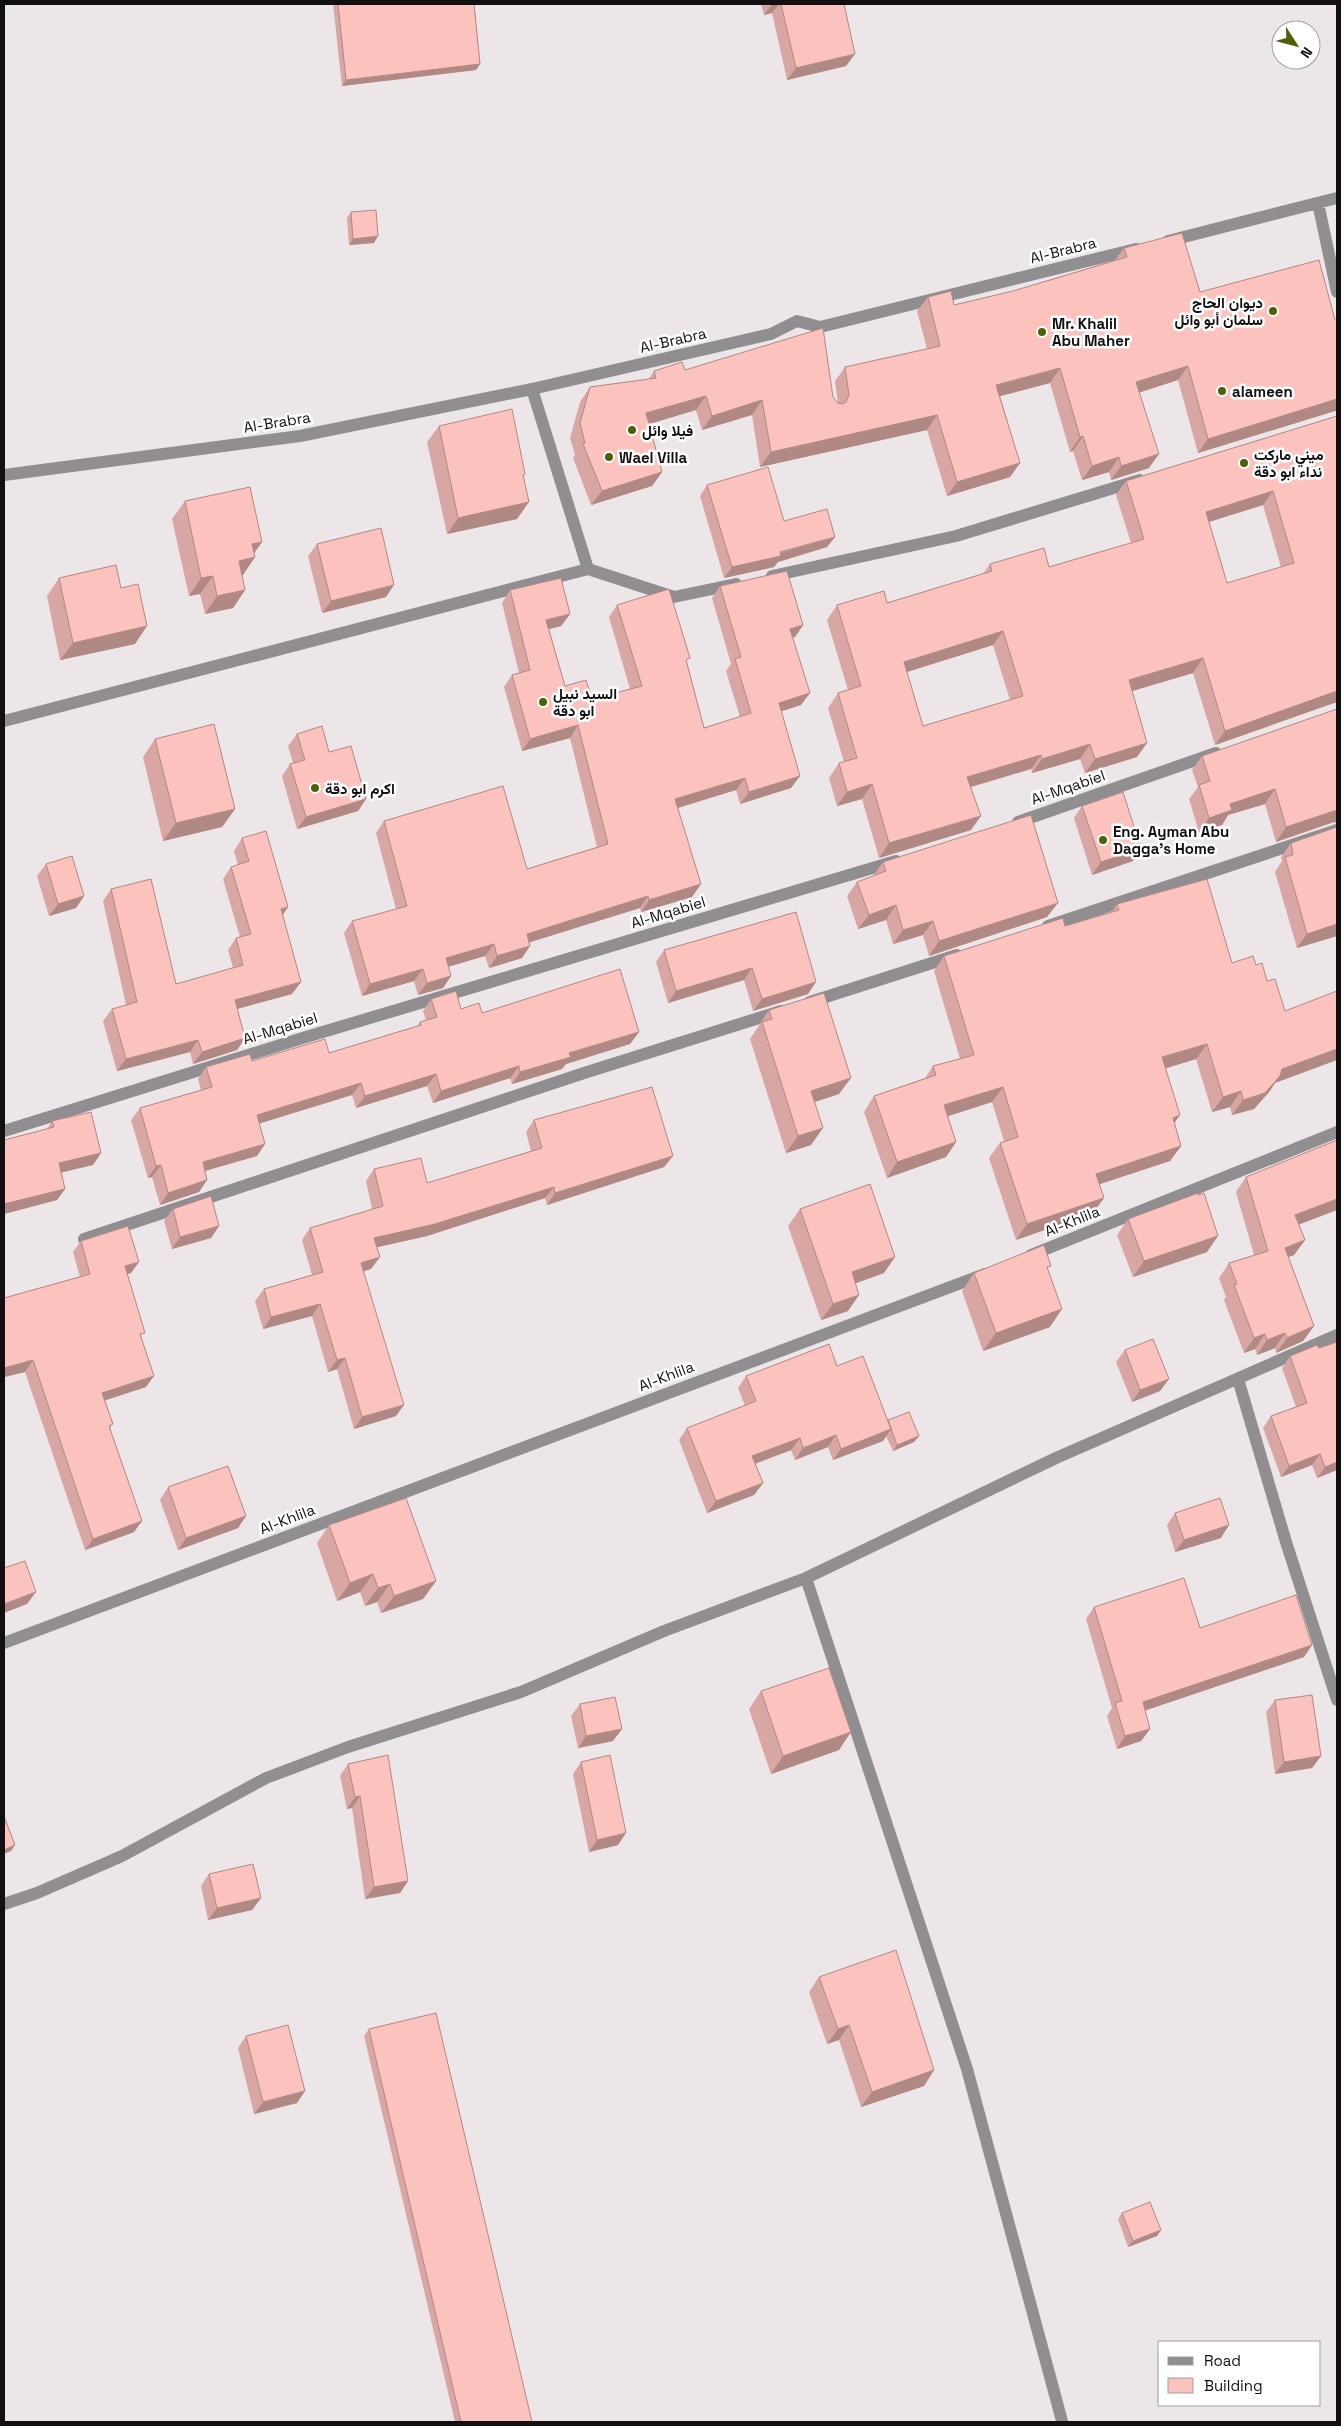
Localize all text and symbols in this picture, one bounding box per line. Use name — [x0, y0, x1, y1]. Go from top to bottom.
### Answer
north arrow — [1271, 20, 1321, 70]
text: N — [1296, 44, 1317, 62]
street label: Al-Brabra — [1028, 233, 1098, 267]
place label: ديوان الحاج سلمان أبو وائل — [1174, 293, 1263, 329]
marker: ديوان الحاج سلمان أبو وائل — [1267, 305, 1279, 317]
place label: Mr. Khalil Abu Maher — [1052, 314, 1130, 350]
street label: Al-Brabra — [638, 323, 708, 357]
marker: Mr. Khalil Abu Maher — [1036, 326, 1048, 338]
place label: alameen — [1232, 382, 1293, 401]
marker: alameen — [1216, 385, 1228, 397]
street label: Al-Brabra — [242, 407, 312, 437]
place label: فيلا وائل — [642, 421, 693, 440]
marker: فيلا وائل — [626, 424, 638, 436]
place label: ميني ماركت نداء ابو دقة — [1254, 445, 1324, 481]
place label: Wael Villa — [619, 448, 687, 467]
marker: Wael Villa — [603, 451, 615, 463]
marker: ميني ماركت نداء ابو دقة — [1238, 457, 1250, 469]
place label: السيد نبيل ابو دقة — [553, 684, 617, 720]
marker: السيد نبيل ابو دقة — [537, 696, 549, 708]
street label: Al-Mqabiel — [1028, 765, 1108, 809]
place label: اكرم ابو دقة — [325, 779, 395, 799]
marker: اكرم ابو دقة — [309, 782, 321, 794]
place label: Eng. Ayman Abu Dagga's Home — [1113, 822, 1229, 858]
marker: Eng. Ayman Abu Dagga's Home — [1097, 834, 1109, 846]
street label: Al-Mqabiel — [628, 892, 708, 932]
street label: Al-Mqabiel — [240, 1008, 320, 1048]
street label: Al-Khlila — [1042, 1201, 1103, 1241]
street label: Al-Khlila — [636, 1357, 697, 1395]
street label: Al-Khlila — [257, 1500, 318, 1538]
legend — [1158, 2341, 1321, 2406]
text: Road — [1204, 2351, 1241, 2370]
text: Building — [1204, 2376, 1263, 2395]

